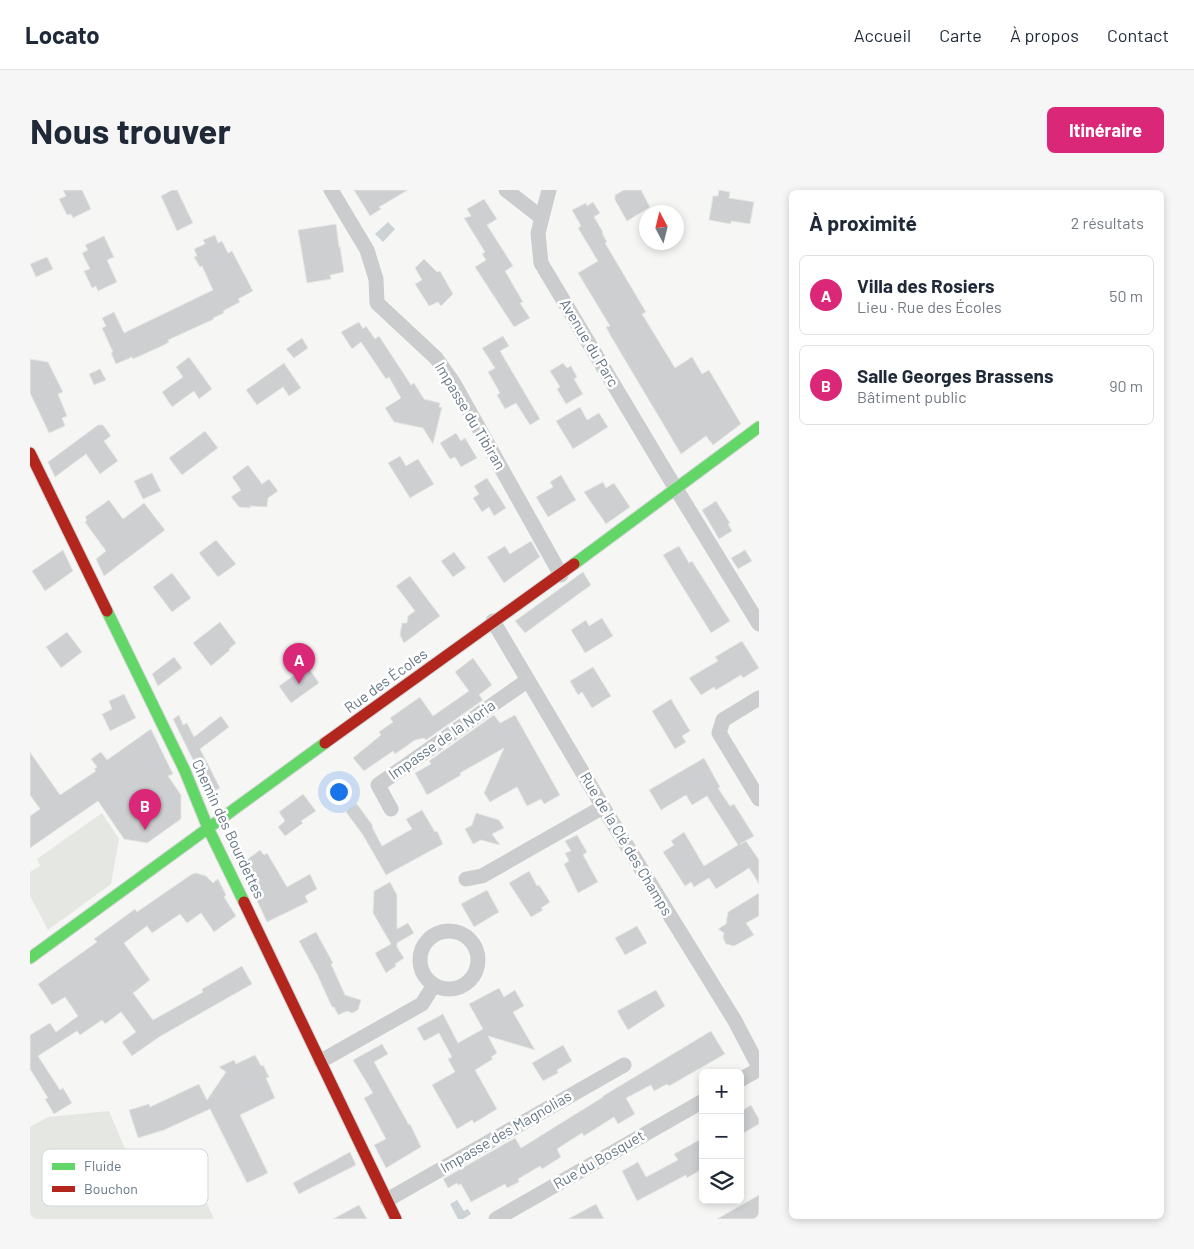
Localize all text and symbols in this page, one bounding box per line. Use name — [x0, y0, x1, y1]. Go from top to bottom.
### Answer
text: Locato — [25, 20, 100, 49]
text: Accueil — [854, 24, 911, 46]
text: Carte — [939, 24, 982, 46]
text: À propos — [1010, 24, 1079, 46]
text: Contact — [1107, 24, 1169, 46]
button: Itinéraire — [1047, 107, 1164, 153]
text: Nous trouver — [30, 109, 231, 151]
north arrow — [639, 205, 684, 250]
text: À proximité — [809, 210, 917, 235]
text: 2 résultats — [1071, 213, 1144, 232]
text: Villa des Rosiers — [857, 274, 995, 297]
text: A — [821, 286, 831, 305]
text: 50 m — [1109, 286, 1143, 305]
street label: Avenue du Parc — [556, 295, 623, 390]
text: Lieu · Rue des Écoles — [857, 297, 1002, 316]
street label: Impasse du Tibiran — [432, 359, 510, 472]
text: Salle Georges Brassens — [857, 364, 1053, 387]
text: B — [821, 376, 831, 395]
text: 90 m — [1109, 376, 1143, 395]
text: Bâtiment public — [857, 387, 967, 406]
pin: A — [283, 643, 315, 684]
street label: Rue des Écoles — [340, 644, 430, 716]
street label: Impasse de la Noria — [385, 696, 498, 783]
street label: Chemin des Bourdettes — [189, 756, 269, 901]
street label: Rue de la Clé des Champs — [577, 769, 677, 918]
your location — [326, 779, 352, 805]
pin: B — [129, 789, 161, 830]
map controls — [699, 1069, 744, 1204]
button: + — [699, 1069, 744, 1114]
street label: Impasse des Magnolias — [437, 1086, 574, 1176]
button: − — [699, 1114, 744, 1159]
street label: Rue du Bosquet — [550, 1126, 647, 1192]
legend — [42, 1149, 208, 1206]
text: Fluide — [84, 1157, 121, 1174]
button: layers — [699, 1159, 744, 1204]
text: Bouchon — [84, 1180, 138, 1197]

